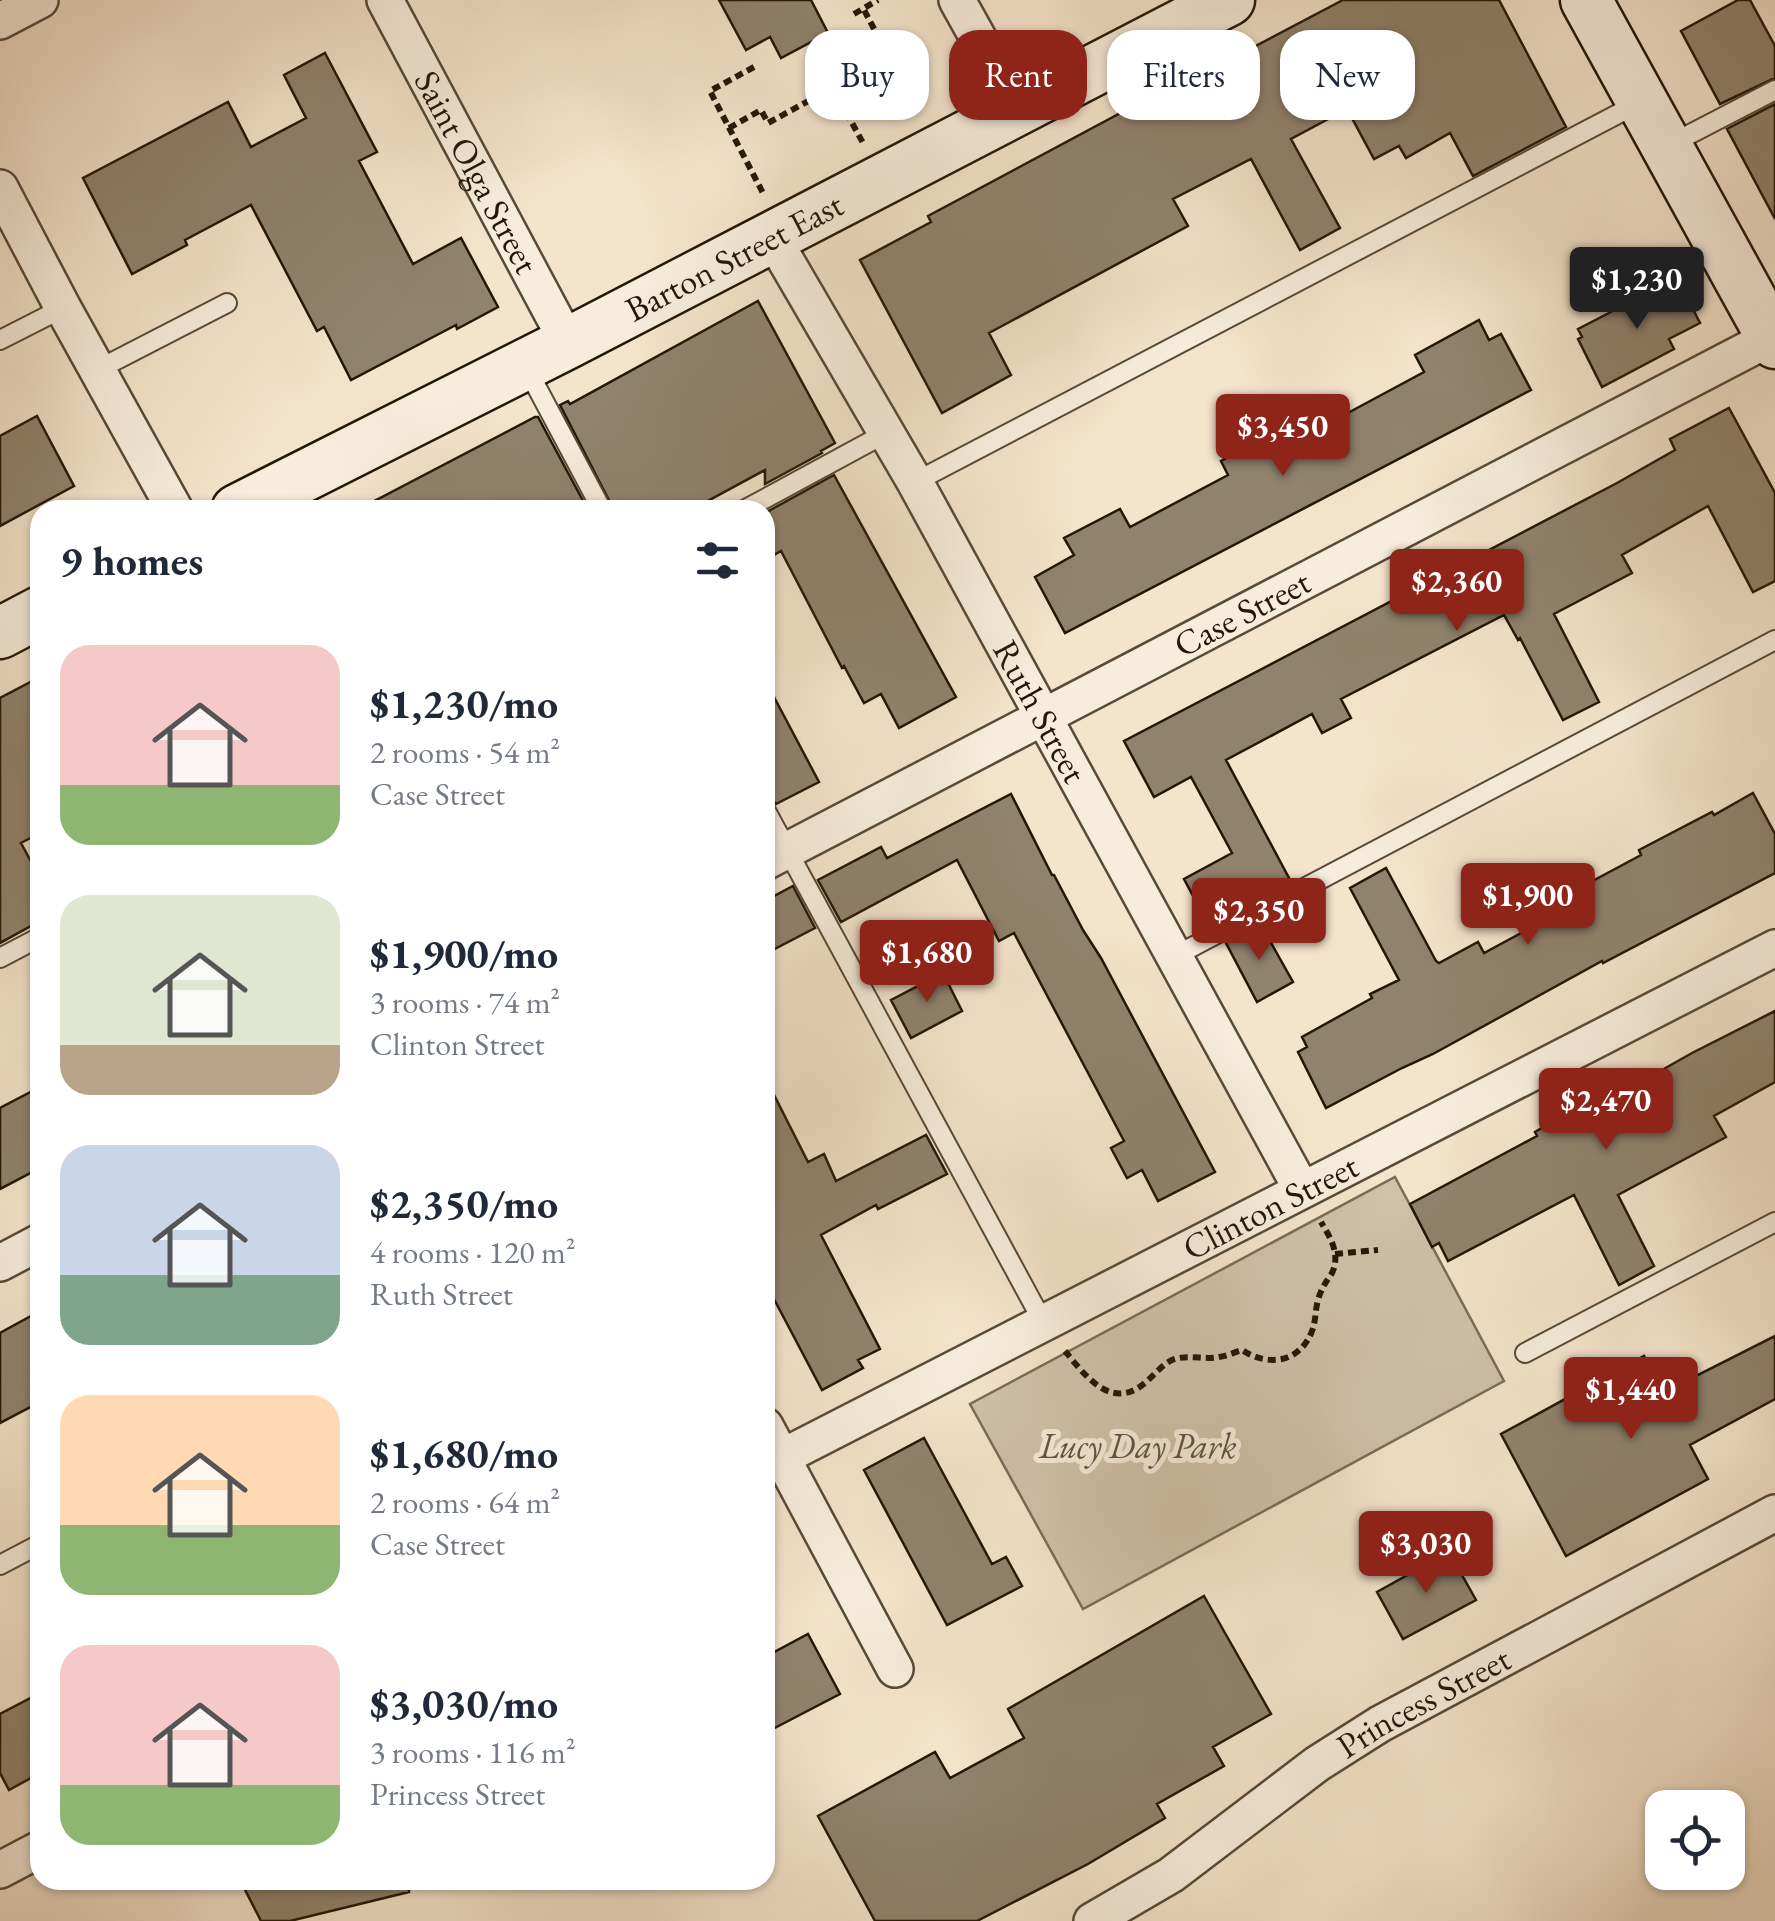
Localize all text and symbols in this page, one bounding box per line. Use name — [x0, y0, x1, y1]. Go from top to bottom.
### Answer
chip: Buy — [805, 30, 929, 120]
chip: Rent — [949, 30, 1087, 120]
chip: Filters — [1107, 30, 1260, 120]
chip: New — [1280, 30, 1415, 120]
street label: Saint Olga Street — [405, 63, 550, 281]
street label: Barton Street East — [617, 181, 850, 331]
pin: $1,230 — [1556, 247, 1718, 332]
text: $1,230 — [1592, 258, 1682, 300]
pin: $3,450 — [1202, 394, 1364, 479]
text: $3,450 — [1238, 405, 1328, 447]
text: 9 homes — [60, 533, 203, 588]
icon: filters — [690, 533, 745, 588]
pin: $2,360 — [1376, 549, 1538, 634]
street label: Case Street — [1166, 559, 1318, 667]
text: $2,360 — [1412, 560, 1502, 602]
street label: Ruth Street — [984, 632, 1098, 790]
text: $1,230/mo — [370, 676, 558, 731]
icon: home — [140, 685, 260, 805]
text: 2 rooms · 54 m² — [370, 731, 560, 773]
text: Case Street — [370, 773, 505, 815]
pin: $1,900 — [1447, 863, 1609, 948]
text: $1,900 — [1483, 874, 1573, 916]
pin: $2,350 — [1178, 878, 1340, 963]
text: $2,350 — [1214, 889, 1304, 931]
pin: $1,680 — [846, 920, 1008, 1005]
text: $1,900/mo — [370, 926, 558, 981]
text: $1,680 — [882, 931, 972, 973]
icon: home — [140, 935, 260, 1055]
text: 3 rooms · 74 m² — [370, 981, 560, 1023]
text: Clinton Street — [370, 1023, 545, 1065]
pin: $2,470 — [1525, 1068, 1687, 1153]
text: $2,470 — [1561, 1079, 1651, 1121]
street label: Clinton Street — [1175, 1143, 1365, 1270]
text: $2,350/mo — [370, 1176, 558, 1231]
icon: home — [140, 1185, 260, 1305]
text: 4 rooms · 120 m² — [370, 1231, 576, 1273]
text: Ruth Street — [370, 1273, 513, 1315]
pin: $1,440 — [1550, 1357, 1712, 1442]
text: $1,440 — [1586, 1368, 1676, 1410]
park label: Lucy Day Park — [1038, 1423, 1237, 1469]
text: $1,680/mo — [370, 1426, 558, 1481]
icon: home — [140, 1435, 260, 1555]
text: 2 rooms · 64 m² — [370, 1481, 560, 1523]
pin: $3,030 — [1345, 1511, 1507, 1596]
text: $3,030 — [1381, 1522, 1471, 1564]
text: Case Street — [370, 1523, 505, 1565]
street label: Princess Street — [1328, 1636, 1518, 1768]
text: $3,030/mo — [370, 1676, 558, 1731]
icon: home — [140, 1685, 260, 1805]
text: 3 rooms · 116 m² — [370, 1731, 576, 1773]
text: Princess Street — [370, 1773, 545, 1815]
map controls — [1645, 1790, 1745, 1890]
button: locate — [1645, 1790, 1745, 1890]

